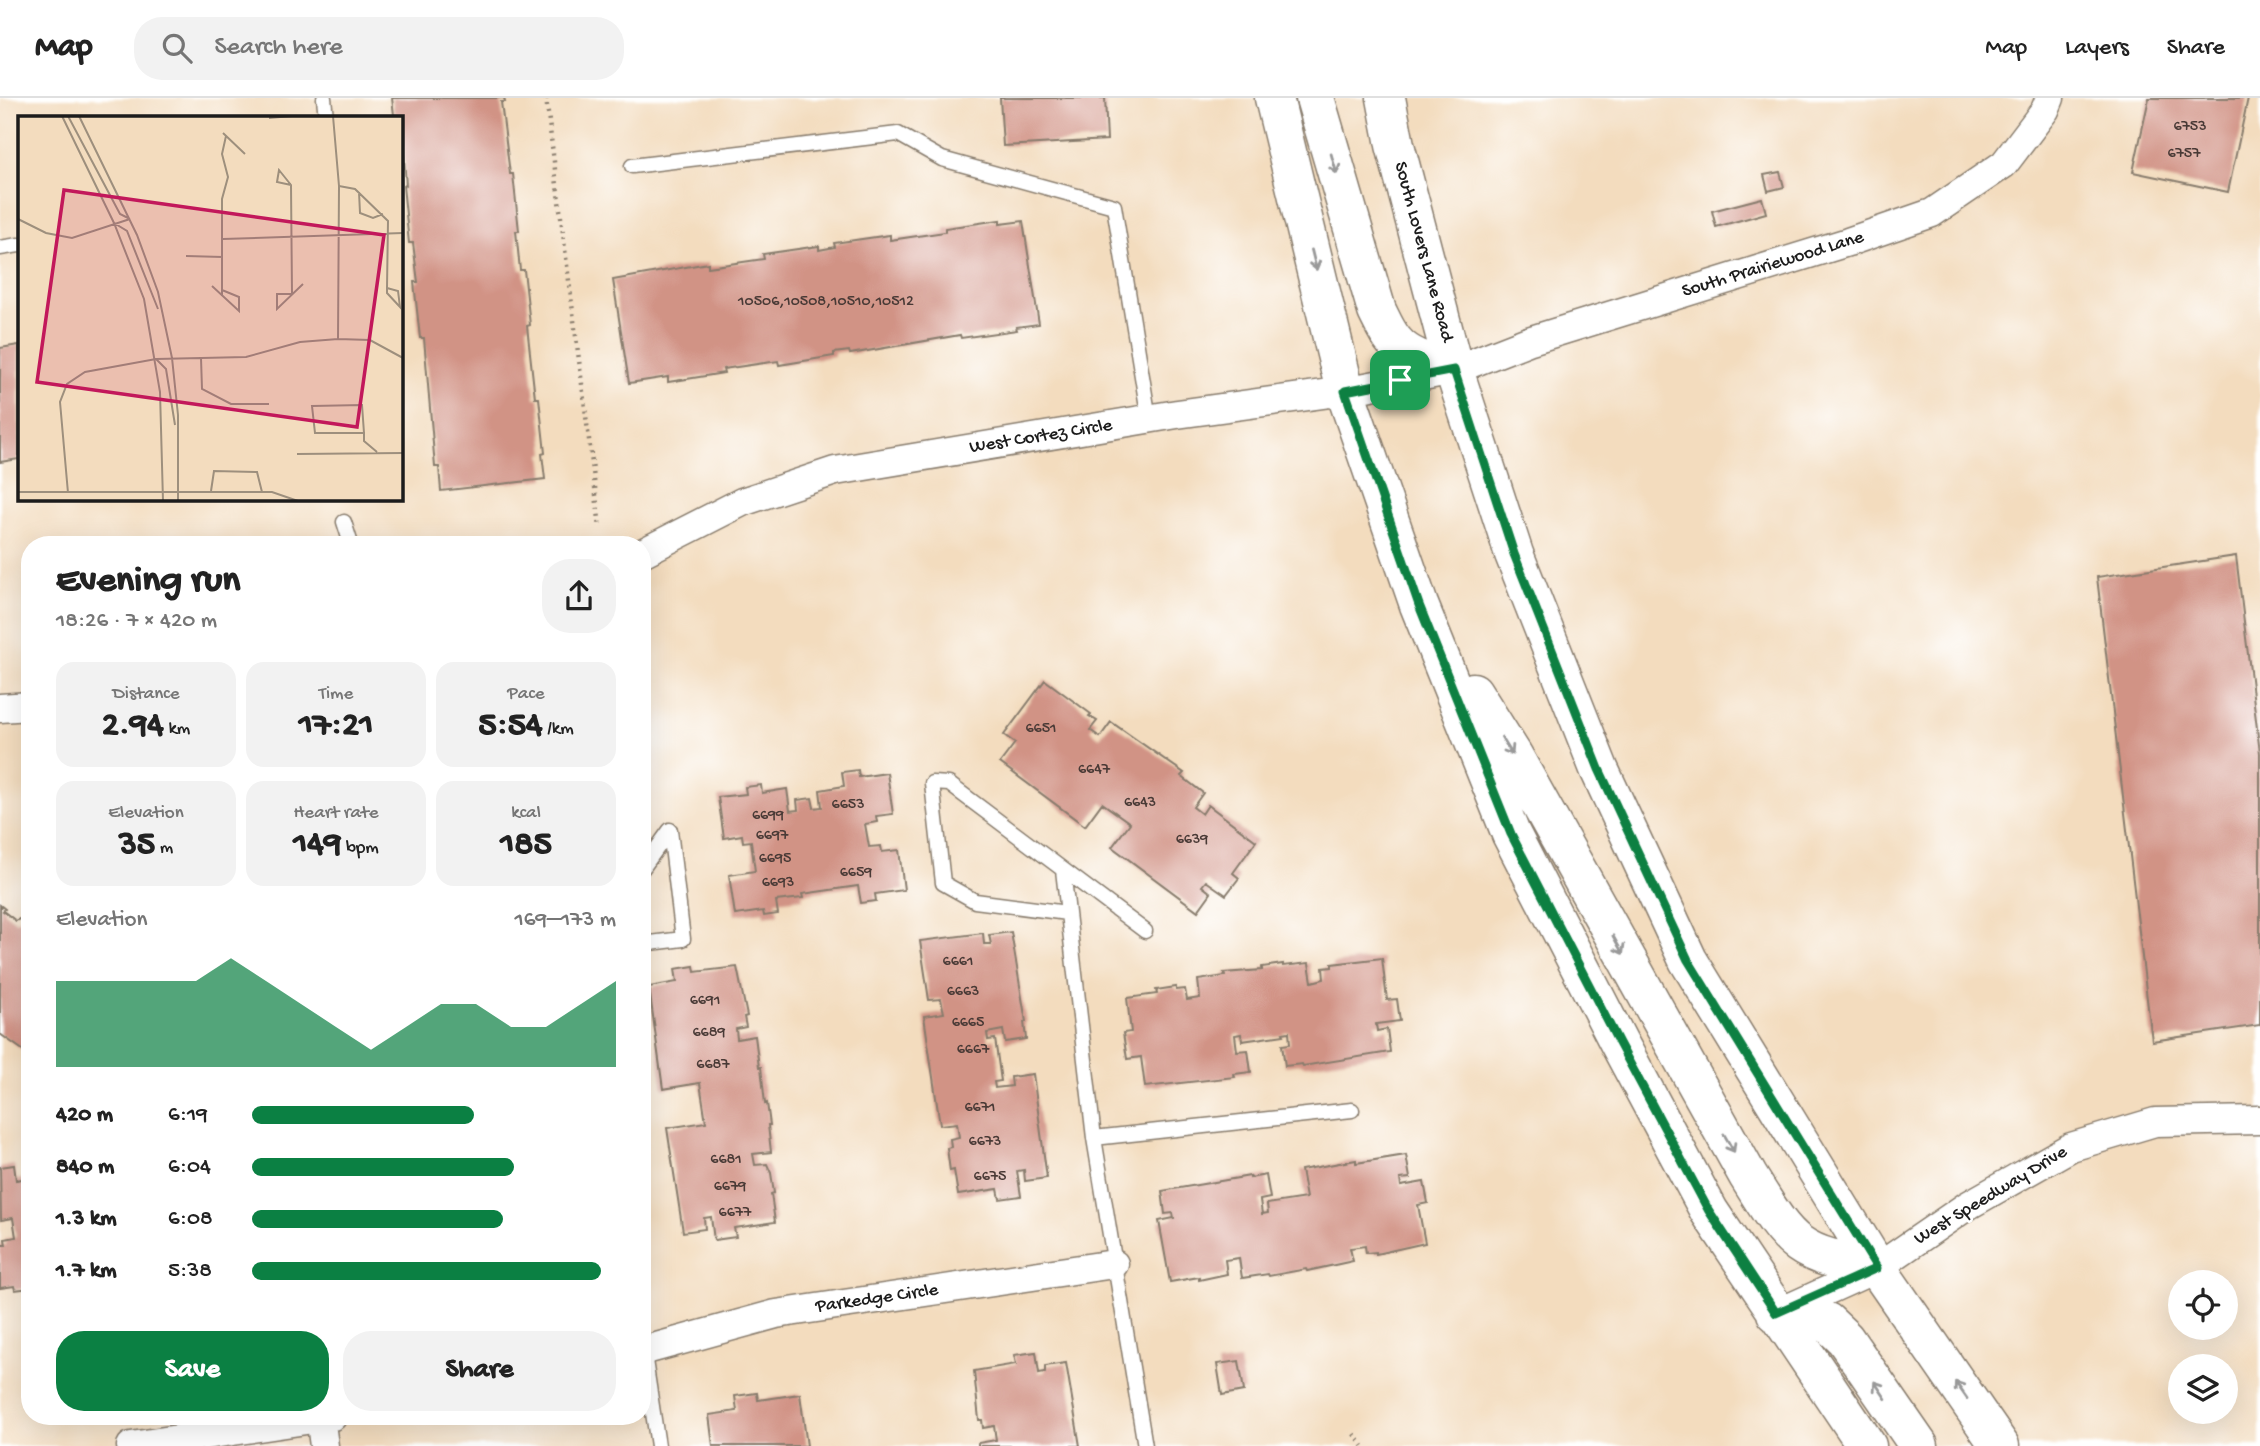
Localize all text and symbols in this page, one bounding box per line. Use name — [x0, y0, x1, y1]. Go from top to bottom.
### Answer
search box — [134, 17, 624, 80]
text: Map — [35, 29, 92, 67]
icon: search — [158, 29, 196, 67]
text: Search here — [214, 33, 343, 64]
text: Map — [1985, 34, 2027, 63]
text: Layers — [2065, 34, 2129, 63]
text: Share — [2167, 34, 2225, 63]
inset map — [18, 116, 402, 500]
house number: 6753 — [2173, 118, 2207, 137]
house number: 6757 — [2167, 145, 2201, 164]
one-way arrow — [1328, 152, 1341, 174]
street label: South Lovers Lane Road — [1388, 159, 1459, 346]
street label: South Prairiewood Lane — [1679, 226, 1867, 304]
one-way arrow — [1308, 248, 1321, 270]
house number: 10506,10508,10510,10512 — [737, 293, 914, 312]
pin — [1370, 350, 1430, 410]
icon: arrive — [1381, 361, 1419, 399]
street label: West Cortez Circle — [968, 414, 1114, 460]
button: share — [542, 559, 616, 633]
text: Evening run — [56, 560, 240, 604]
text: 18:26 · 7 × 420 m — [56, 608, 217, 635]
text: Distance — [112, 683, 180, 706]
text: Time — [319, 683, 353, 706]
text: Pace — [507, 683, 545, 706]
text: 2.94 — [102, 706, 164, 747]
text: 17:21 — [299, 706, 373, 747]
text: 5:54 — [478, 706, 543, 747]
text: km — [164, 718, 190, 741]
text: /km — [543, 718, 574, 741]
house number: 6651 — [1025, 720, 1057, 739]
one-way arrow — [1500, 736, 1514, 756]
house number: 6647 — [1078, 761, 1111, 780]
house number: 6643 — [1124, 794, 1156, 813]
house number: 6653 — [832, 796, 864, 815]
text: Elevation — [108, 802, 184, 825]
text: Heart rate — [293, 802, 379, 825]
text: kcal — [511, 802, 541, 825]
house number: 6699 — [752, 807, 784, 826]
text: 35 — [119, 825, 155, 866]
text: 149 — [293, 825, 341, 866]
text: 185 — [500, 825, 552, 866]
house number: 6697 — [756, 827, 789, 846]
house number: 6639 — [1176, 831, 1208, 850]
text: m — [155, 837, 173, 860]
text: bpm — [341, 837, 379, 860]
house number: 6695 — [759, 850, 791, 869]
house number: 6659 — [840, 864, 872, 883]
house number: 6693 — [762, 874, 794, 893]
text: Elevation — [56, 907, 147, 934]
text: 169–173 m — [514, 907, 616, 934]
one-way arrow — [1611, 934, 1625, 954]
house number: 6661 — [943, 953, 973, 972]
house number: 6663 — [947, 983, 979, 1002]
house number: 6691 — [690, 992, 720, 1011]
house number: 6665 — [952, 1014, 984, 1033]
house number: 6689 — [693, 1024, 726, 1043]
house number: 6667 — [957, 1041, 990, 1060]
house number: 6687 — [696, 1056, 730, 1075]
house number: 6671 — [965, 1099, 996, 1118]
text: 420 m — [56, 1102, 113, 1129]
text: 6:19 — [168, 1102, 208, 1129]
house number: 6673 — [969, 1133, 1001, 1152]
one-way arrow — [1723, 1133, 1737, 1153]
street label: West Speedway Drive — [1910, 1141, 2072, 1251]
house number: 6681 — [710, 1151, 742, 1170]
text: 840 m — [56, 1154, 114, 1181]
text: 6:04 — [168, 1154, 211, 1181]
house number: 6675 — [974, 1168, 1006, 1187]
house number: 6679 — [714, 1178, 746, 1197]
house number: 6677 — [719, 1204, 752, 1223]
text: 1.3 km — [56, 1206, 116, 1233]
text: 6:08 — [168, 1206, 213, 1233]
text: 1.7 km — [56, 1258, 117, 1285]
text: 5:38 — [168, 1258, 212, 1285]
map controls — [2168, 1270, 2238, 1424]
button: locate — [2168, 1270, 2238, 1340]
street label: Parkedge Circle — [813, 1279, 940, 1319]
button: Save — [56, 1331, 329, 1411]
button: Share — [343, 1331, 616, 1411]
button: layers — [2168, 1354, 2238, 1424]
one-way arrow — [1873, 1381, 1887, 1400]
one-way arrow — [1954, 1381, 1968, 1400]

